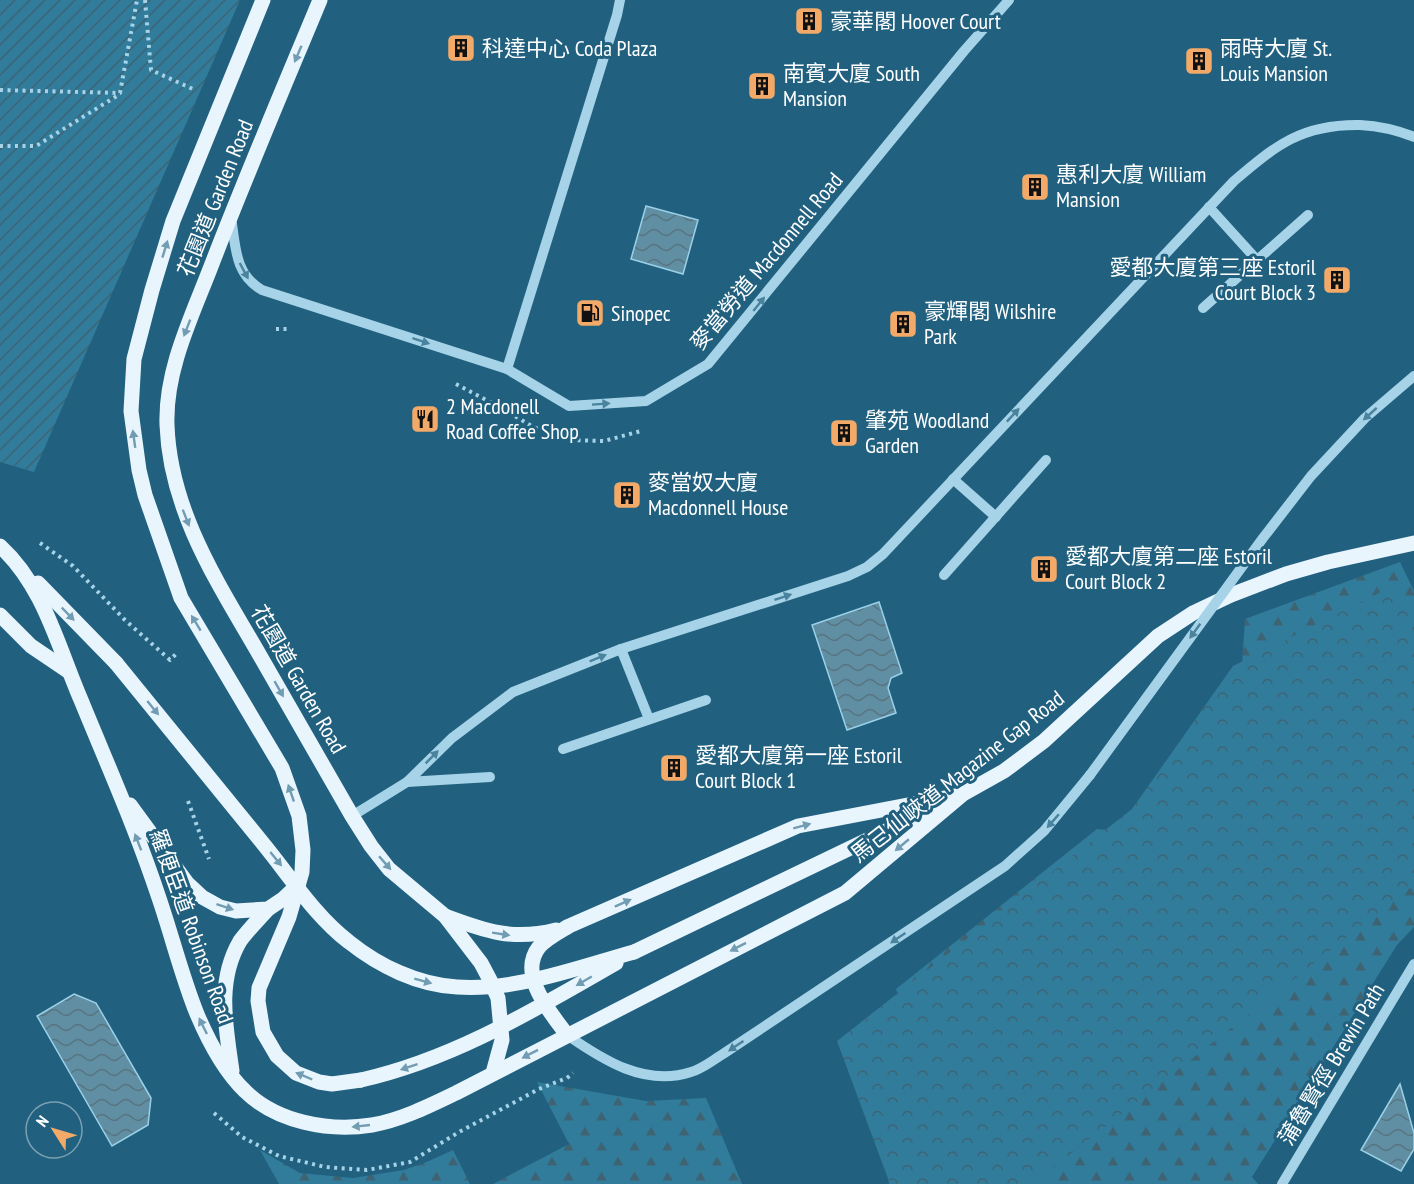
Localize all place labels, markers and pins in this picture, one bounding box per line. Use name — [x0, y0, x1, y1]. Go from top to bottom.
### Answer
building icon: 豪華閣 Hoover Court — [793, 5, 825, 37]
place label: 豪華閣 Hoover Court — [830, 7, 1001, 35]
building icon: 科達中心 Coda Plaza — [445, 32, 477, 64]
place label: 科達中心 Coda Plaza — [482, 34, 657, 62]
place label: 雨時大廈 St. Louis Mansion — [1220, 34, 1332, 87]
building icon: 雨時大廈 St. Louis Mansion — [1183, 45, 1215, 77]
place label: 南賓大廈 South Mansion — [783, 59, 920, 112]
building icon: 南賓大廈 South Mansion — [746, 70, 778, 102]
place label: 惠利大廈 William Mansion — [1056, 160, 1206, 213]
building icon: 惠利大廈 William Mansion — [1019, 171, 1051, 203]
place label: 愛都大廈第三座 Estoril Court Block 3 — [1109, 253, 1317, 306]
building icon: 愛都大廈第三座 Estoril Court Block 3 — [1321, 264, 1353, 296]
fuel station icon: Sinopec — [574, 297, 606, 329]
place label: 豪輝閣 Wilshire Park — [924, 297, 1056, 350]
place label: Sinopec — [611, 299, 671, 327]
building icon: 豪輝閣 Wilshire Park — [887, 308, 919, 340]
place label: 2 Macdonell Road Coffee Shop — [446, 392, 579, 445]
restaurant icon: 2 Macdonell Road Coffee Shop — [409, 403, 441, 435]
place label: 肇苑 Woodland Garden — [865, 406, 989, 459]
building icon: 肇苑 Woodland Garden — [828, 417, 860, 449]
place label: 麥當奴大廈 Macdonnell House — [648, 468, 788, 521]
building icon: 麥當奴大廈 Macdonnell House — [611, 479, 643, 511]
place label: 愛都大廈第二座 Estoril Court Block 2 — [1065, 542, 1273, 595]
building icon: 愛都大廈第二座 Estoril Court Block 2 — [1028, 553, 1060, 585]
place label: 愛都大廈第一座 Estoril Court Block 1 — [695, 741, 903, 794]
building icon: 愛都大廈第一座 Estoril Court Block 1 — [658, 752, 690, 784]

